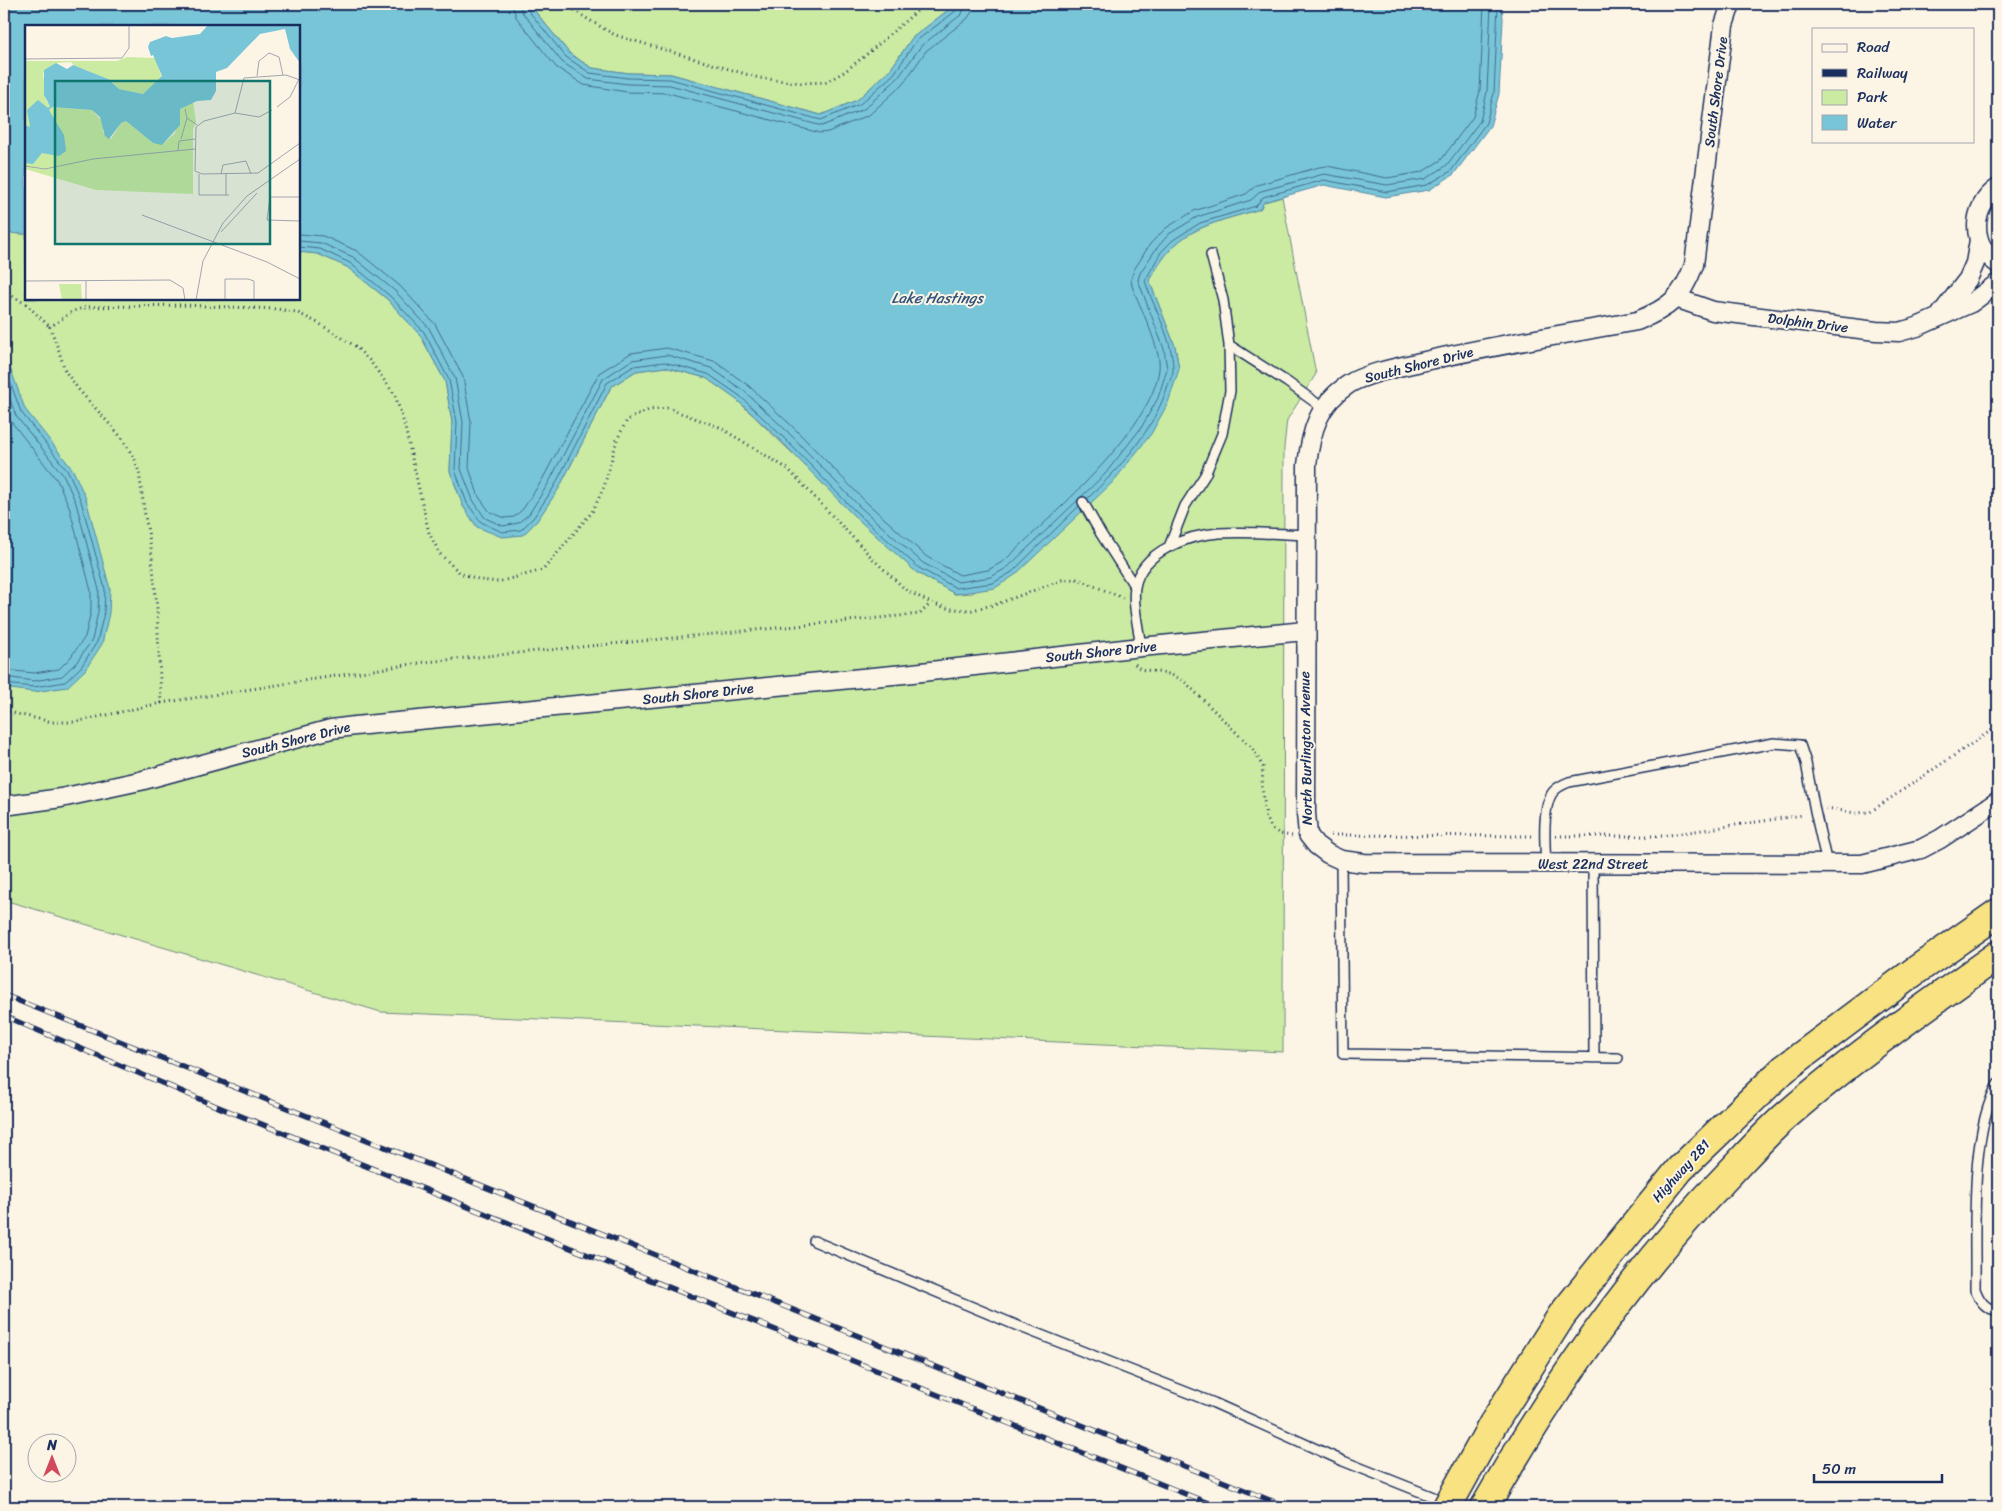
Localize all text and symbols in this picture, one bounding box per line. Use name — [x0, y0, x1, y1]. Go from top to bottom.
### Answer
inset map — [25, 25, 300, 300]
legend — [1812, 28, 1974, 142]
text: Road — [1857, 34, 1890, 60]
street label: South Shore Drive — [1697, 35, 1735, 149]
text: Railway — [1857, 60, 1908, 86]
text: Park — [1857, 84, 1888, 110]
text: Water — [1857, 110, 1897, 136]
water label: Lake Hastings — [891, 285, 984, 311]
street label: Dolphin Drive — [1766, 306, 1850, 340]
street label: South Shore Drive — [1362, 339, 1476, 391]
street label: South Shore Drive — [1044, 634, 1158, 670]
street label: North Burlington Avenue — [1292, 671, 1320, 825]
street label: South Shore Drive — [641, 676, 755, 712]
street label: South Shore Drive — [239, 714, 353, 766]
street label: West 22nd Street — [1538, 852, 1648, 877]
street label: Highway 281 — [1646, 1134, 1716, 1208]
text: N — [46, 1433, 57, 1458]
north arrow — [28, 1434, 78, 1484]
scale bar — [1814, 1451, 1942, 1483]
text: 50 m — [1822, 1456, 1857, 1482]

